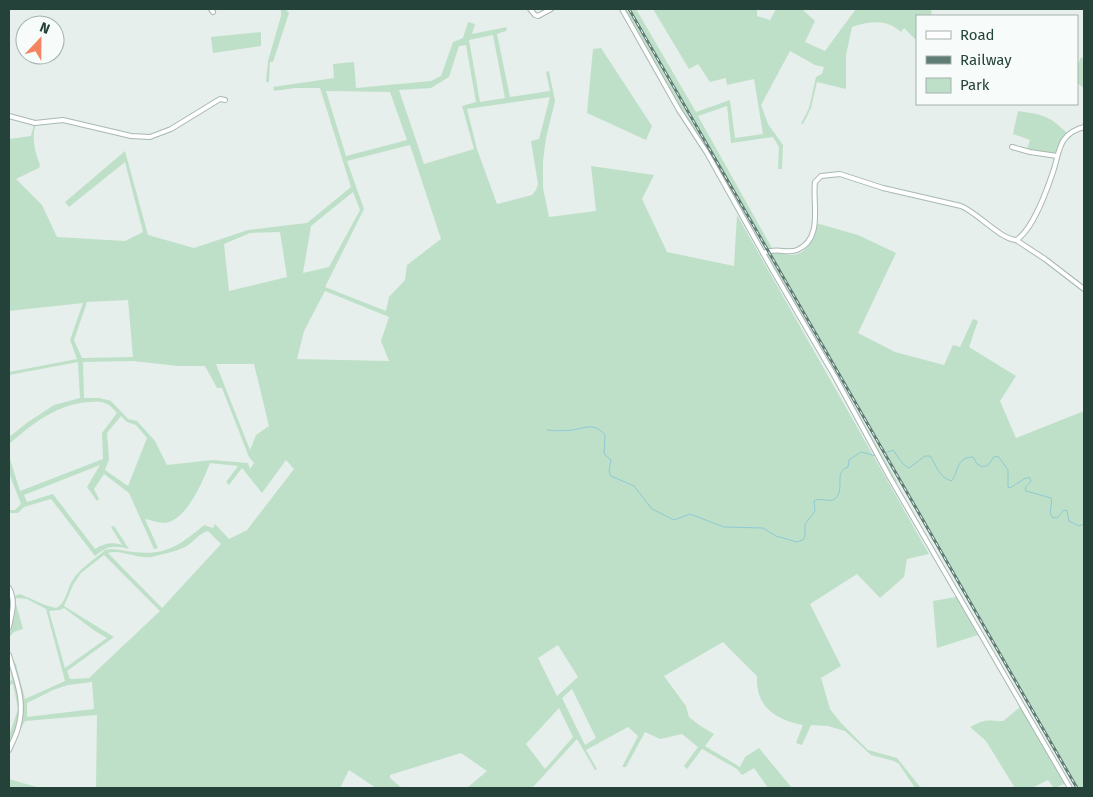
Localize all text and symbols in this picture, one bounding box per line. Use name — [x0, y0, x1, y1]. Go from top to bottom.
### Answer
north arrow — [15, 15, 65, 65]
legend — [916, 15, 1078, 105]
text: N — [37, 19, 52, 38]
text: Road — [960, 26, 995, 44]
text: Railway — [960, 51, 1012, 69]
text: Park — [960, 76, 990, 94]

